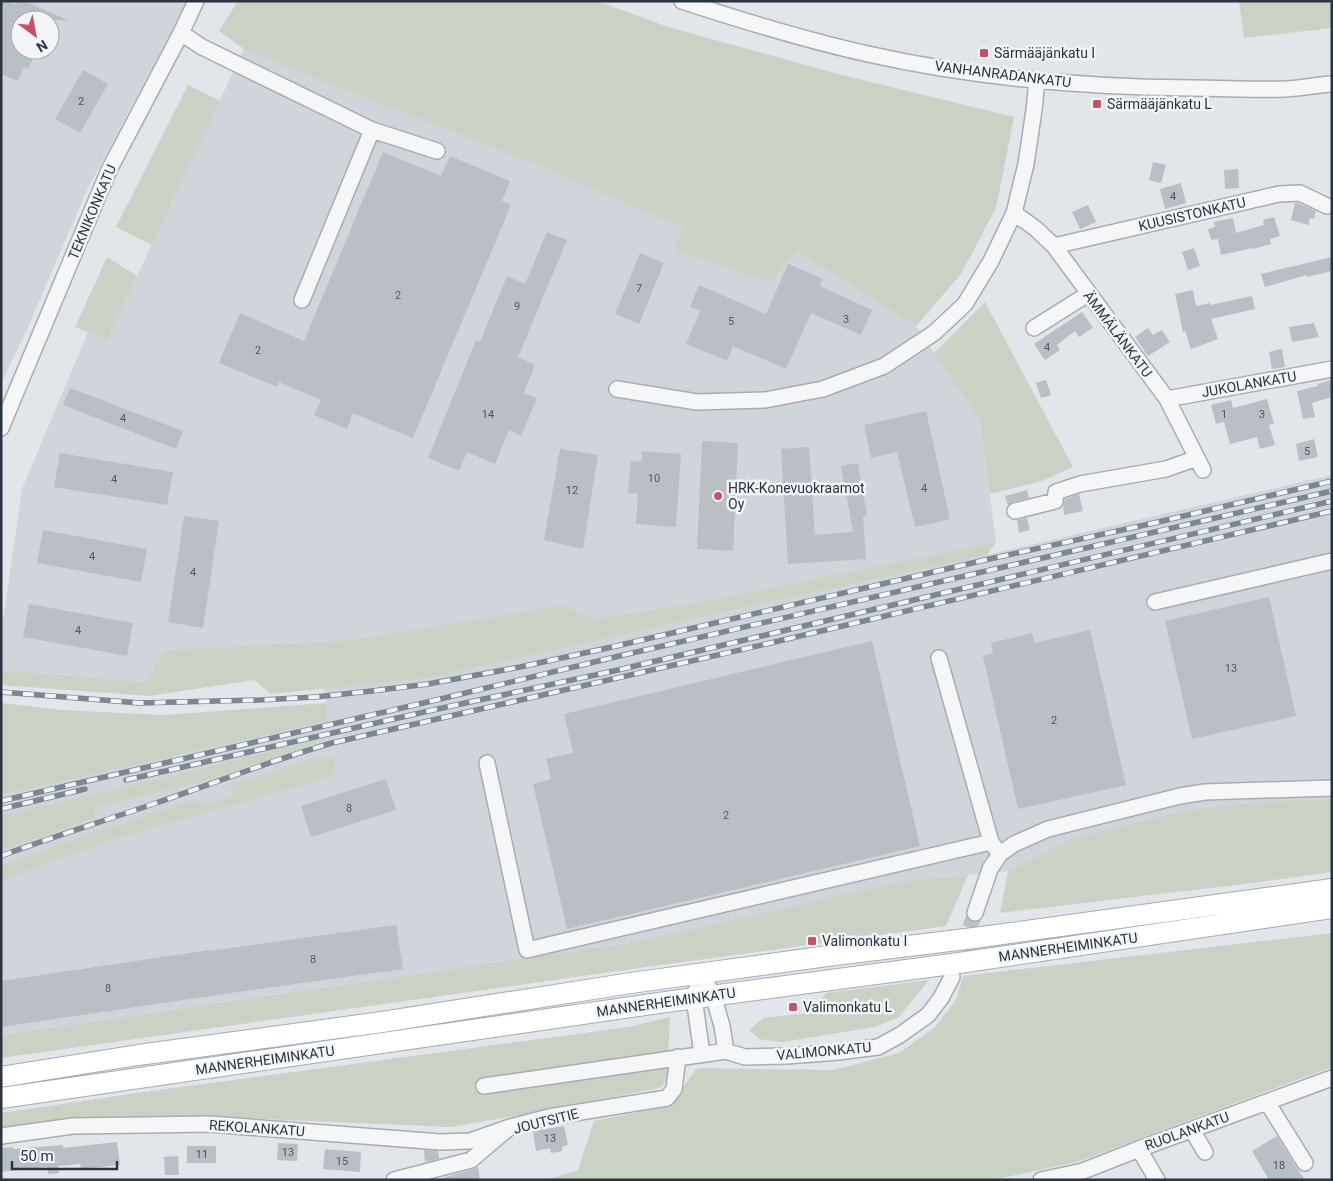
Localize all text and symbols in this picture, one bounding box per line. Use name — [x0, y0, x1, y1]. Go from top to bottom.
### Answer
north arrow — [10, 10, 60, 60]
text: N — [33, 37, 50, 55]
place label: Särmääjänkatu I — [994, 45, 1095, 61]
marker: Särmääjänkatu I — [978, 47, 990, 59]
street label: VANHANRADANKATU — [934, 58, 1072, 90]
house number: 2 — [78, 95, 84, 108]
place label: Särmääjänkatu L — [1107, 96, 1212, 112]
marker: Särmääjänkatu L — [1091, 98, 1103, 110]
street label: TEKNIKONKATU — [65, 162, 119, 262]
house number: 4 — [1170, 190, 1176, 203]
street label: KUUSISTONKATU — [1137, 194, 1247, 234]
house number: 7 — [636, 282, 642, 295]
street label: ÄMMÄLÄNKATU — [1080, 288, 1156, 380]
house number: 2 — [395, 289, 401, 302]
house number: 9 — [514, 300, 520, 313]
house number: 3 — [843, 313, 849, 326]
house number: 5 — [728, 315, 734, 328]
house number: 4 — [1044, 341, 1050, 354]
house number: 2 — [255, 344, 261, 357]
street label: JUKOLANKATU — [1200, 368, 1298, 400]
house number: 14 — [482, 408, 494, 421]
house number: 1 — [1221, 408, 1227, 421]
house number: 3 — [1259, 408, 1265, 421]
house number: 4 — [120, 412, 126, 425]
house number: 5 — [1304, 445, 1310, 458]
house number: 10 — [648, 472, 660, 485]
house number: 4 — [111, 473, 117, 486]
place label: HRK-Konevuokraamot Oy — [728, 480, 865, 512]
house number: 4 — [921, 482, 927, 495]
house number: 12 — [566, 484, 578, 497]
marker: HRK-Konevuokraamot Oy — [712, 490, 724, 502]
house number: 4 — [89, 550, 95, 563]
house number: 4 — [190, 566, 196, 579]
house number: 4 — [75, 624, 81, 637]
house number: 13 — [1225, 662, 1237, 675]
house number: 2 — [1051, 714, 1057, 727]
house number: 8 — [346, 802, 352, 815]
house number: 2 — [723, 809, 729, 822]
street label: MANNERHEIMINKATU — [997, 929, 1139, 965]
place label: Valimonkatu I — [822, 933, 907, 949]
marker: Valimonkatu I — [806, 935, 818, 947]
house number: 8 — [310, 953, 316, 966]
house number: 8 — [105, 982, 111, 995]
street label: MANNERHEIMINKATU — [595, 984, 737, 1020]
place label: Valimonkatu L — [803, 999, 892, 1015]
marker: Valimonkatu L — [787, 1001, 799, 1013]
street label: VALIMONKATU — [776, 1039, 872, 1063]
street label: MANNERHEIMINKATU — [194, 1042, 336, 1078]
street label: JOUTSITIE — [512, 1105, 580, 1137]
street label: RUOLANKATU — [1143, 1108, 1231, 1154]
street label: REKOLANKATU — [209, 1117, 305, 1139]
house number: 13 — [544, 1132, 556, 1145]
scale bar — [12, 1138, 118, 1170]
house number: 13 — [282, 1146, 294, 1159]
text: 50 m — [20, 1147, 54, 1165]
house number: 11 — [196, 1148, 208, 1161]
house number: 15 — [336, 1155, 348, 1168]
house number: 18 — [1273, 1159, 1285, 1172]

